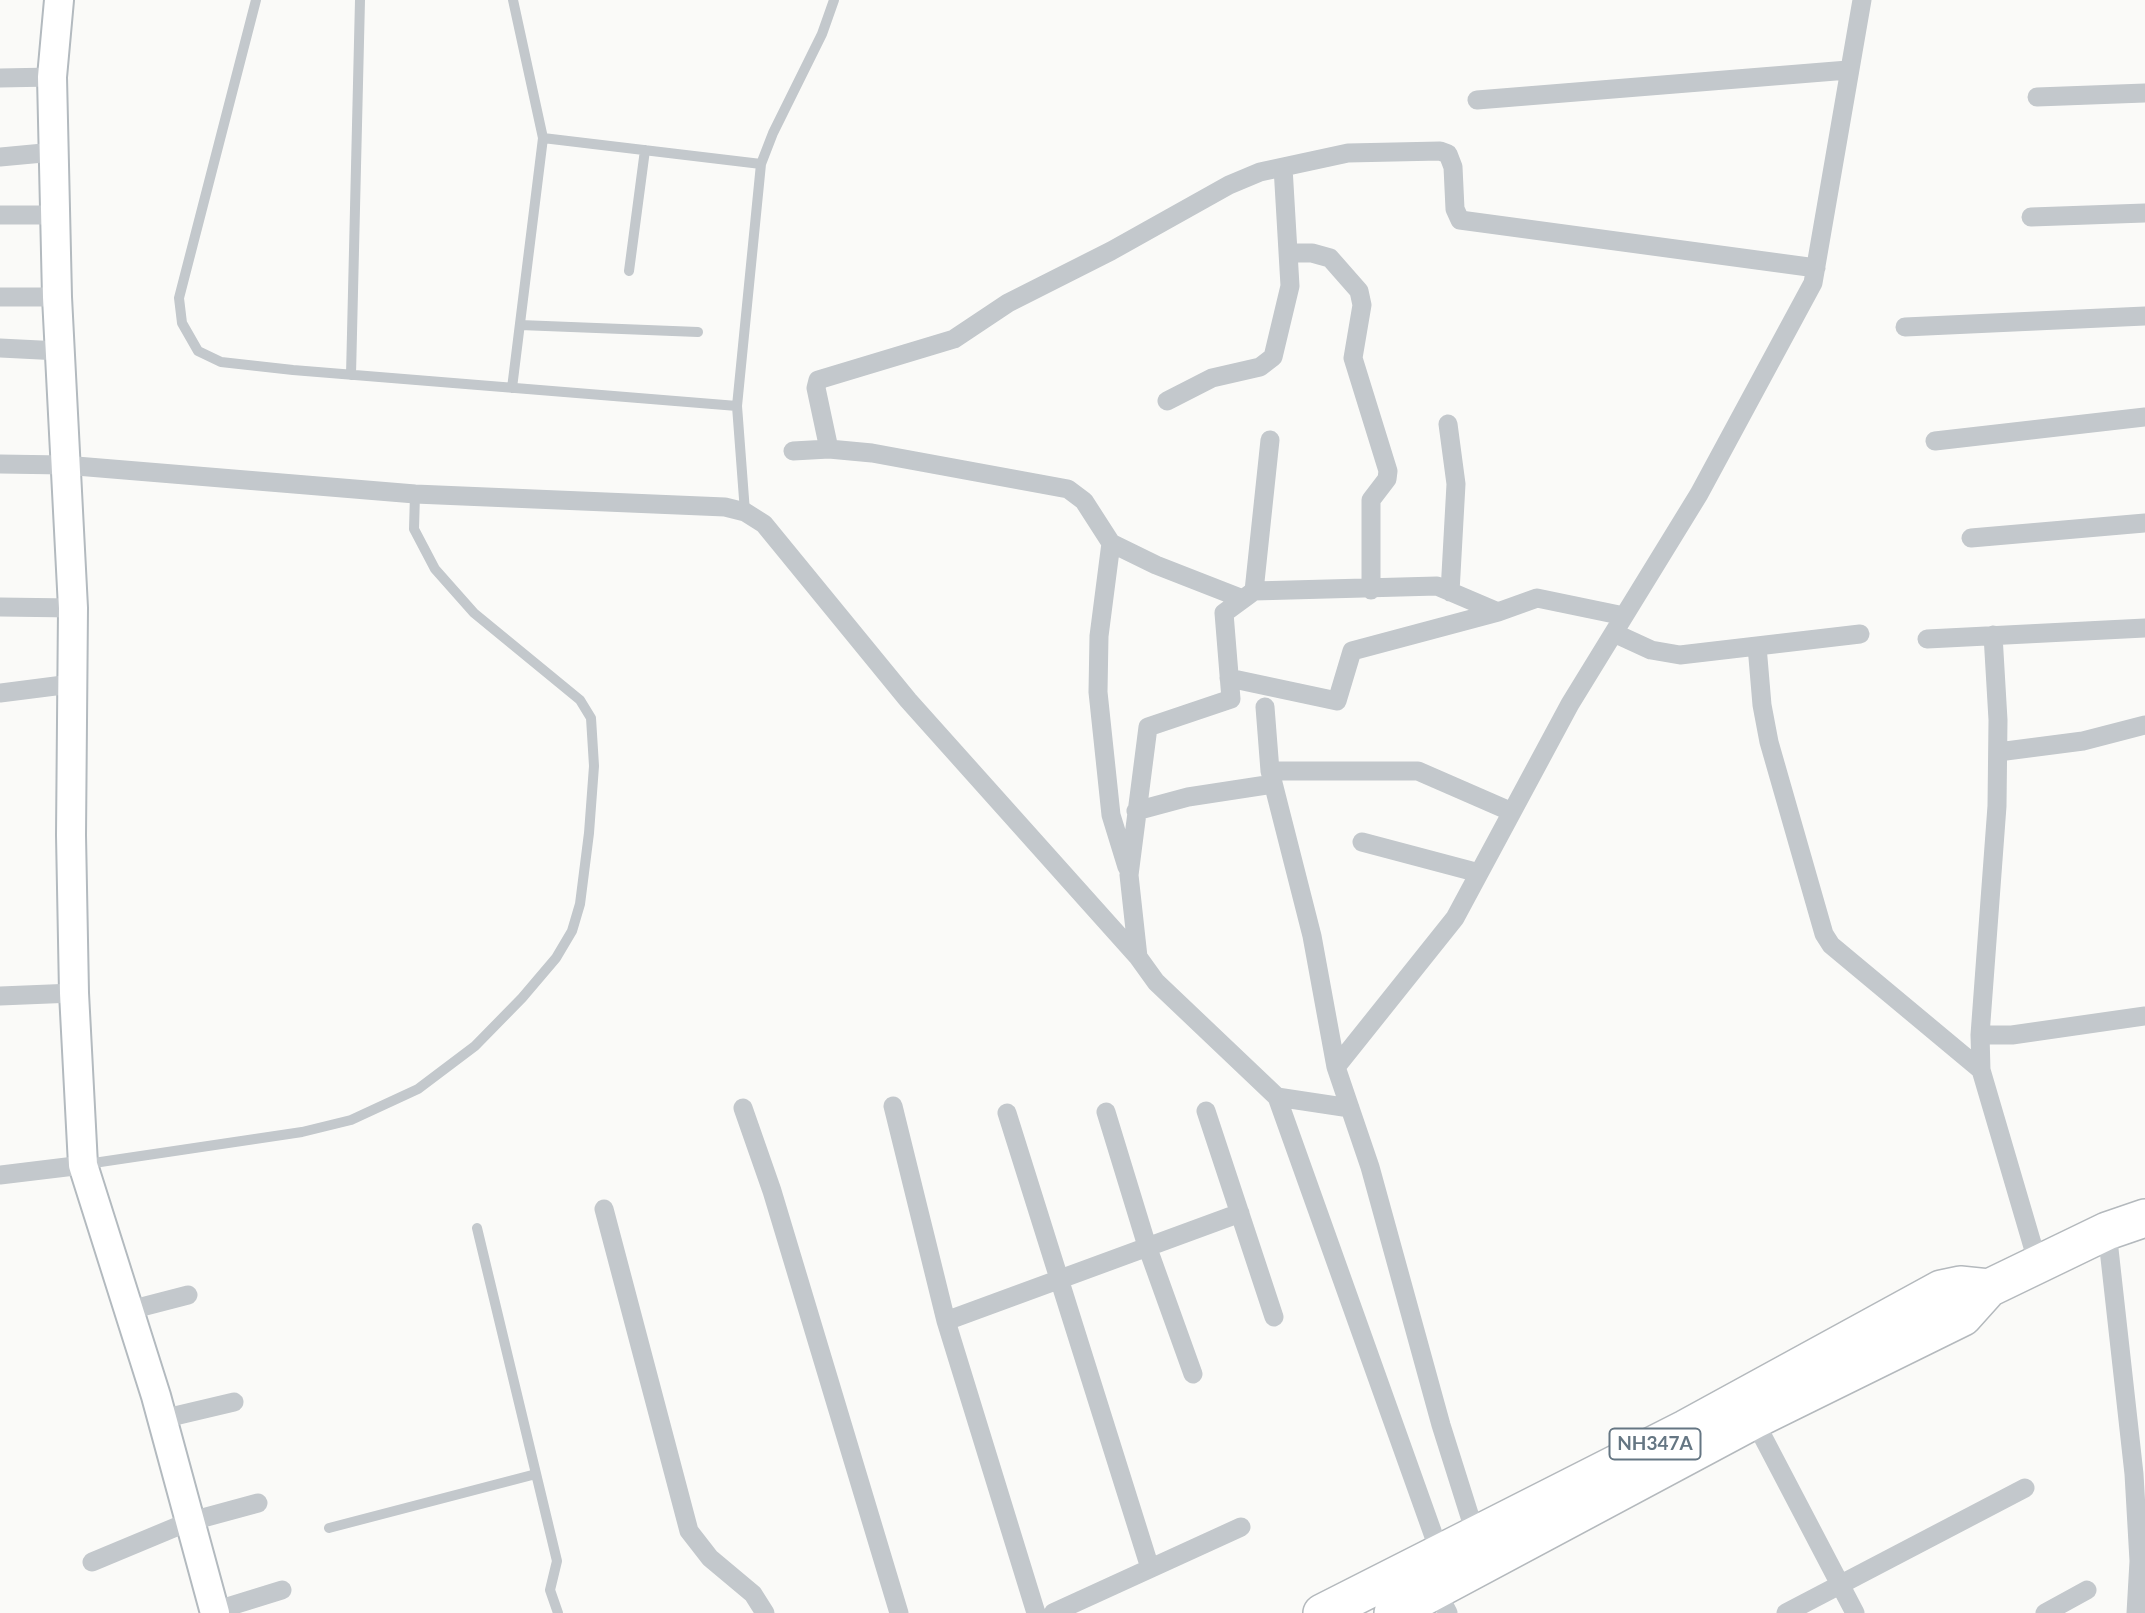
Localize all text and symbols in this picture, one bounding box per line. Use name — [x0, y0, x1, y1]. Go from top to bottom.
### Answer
road number: NH347A — [1610, 1428, 1700, 1460]

